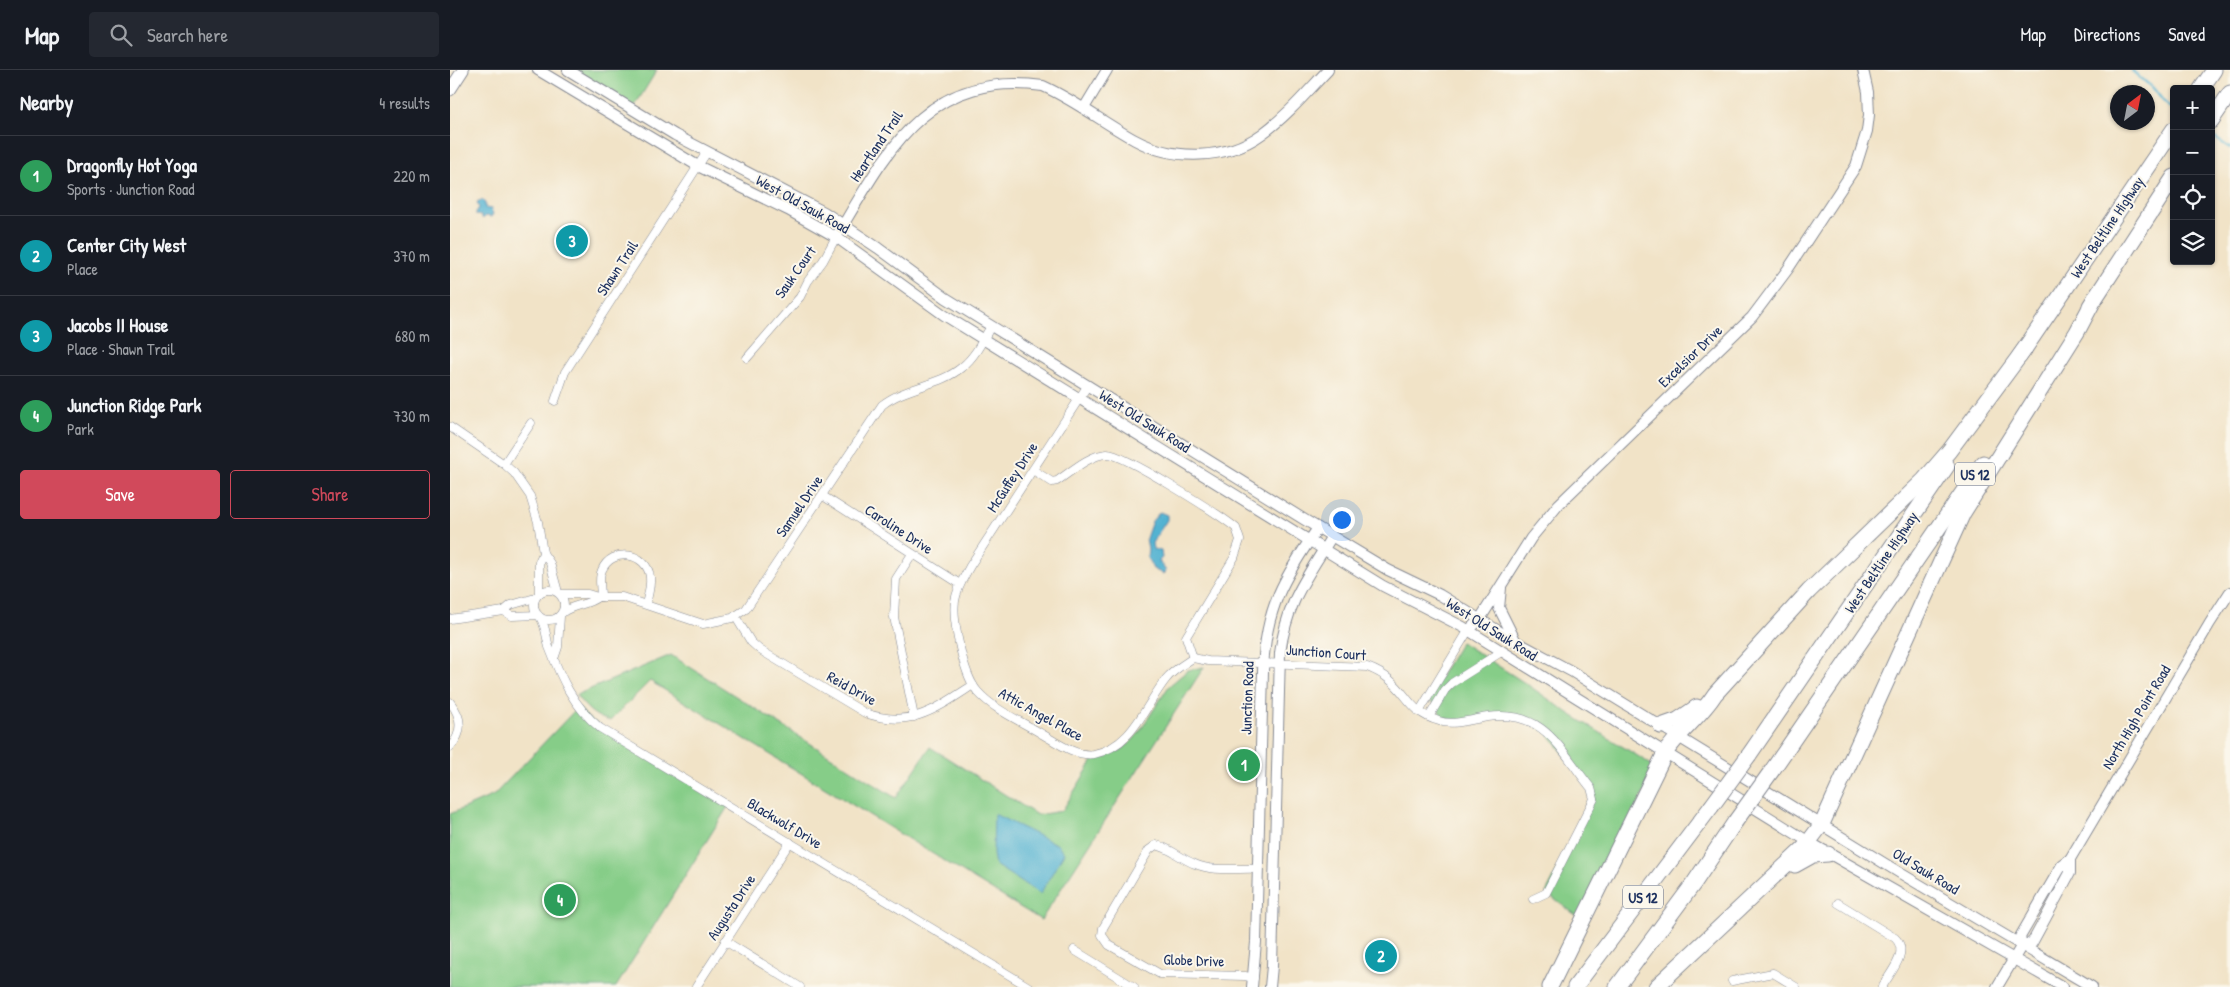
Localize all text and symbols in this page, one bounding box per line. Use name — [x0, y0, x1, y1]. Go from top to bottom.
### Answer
search box — [89, 12, 439, 57]
text: Map — [25, 19, 59, 51]
icon: search — [107, 21, 135, 49]
text: Search here — [147, 22, 228, 48]
text: Map — [2021, 22, 2046, 47]
text: Directions — [2074, 22, 2140, 47]
text: Saved — [2168, 22, 2205, 47]
north arrow — [2110, 85, 2155, 130]
map controls — [2170, 85, 2215, 265]
button: + — [2170, 85, 2215, 130]
text: Nearby — [20, 88, 73, 117]
text: 4 results — [379, 92, 430, 114]
street label: Heartland Trail — [844, 106, 908, 186]
button: − — [2170, 130, 2215, 175]
text: Dragonfly Hot Yoga — [67, 152, 197, 178]
text: 1 — [33, 165, 39, 187]
text: 220 m — [393, 165, 430, 187]
street label: West Old Sauk Road — [752, 170, 854, 239]
street label: West Beltline Highway — [2065, 172, 2149, 282]
button: locate — [2170, 175, 2215, 220]
text: Sports · Junction Road — [67, 178, 194, 200]
button: layers — [2170, 220, 2215, 265]
pin: 3 — [556, 222, 588, 260]
text: Center City West — [67, 232, 186, 258]
street label: Shawn Trail — [591, 236, 643, 300]
street label: Sauk Court — [769, 241, 821, 302]
text: 2 — [32, 245, 40, 267]
text: 370 m — [393, 245, 430, 267]
text: Place — [67, 258, 98, 280]
text: Jacobs II House — [67, 312, 168, 338]
street label: Excelsior Drive — [1653, 320, 1727, 392]
text: 3 — [32, 325, 40, 347]
text: 680 m — [395, 325, 430, 347]
text: Place · Shawn Trail — [67, 338, 175, 360]
street label: West Old Sauk Road — [1095, 384, 1195, 458]
text: Junction Ridge Park — [67, 392, 201, 418]
text: 4 — [33, 405, 39, 427]
text: 730 m — [393, 405, 430, 427]
text: Park — [67, 418, 94, 440]
street label: McGuffey Drive — [981, 438, 1043, 516]
road number: US 12 — [1955, 462, 1995, 486]
button: Save — [20, 470, 220, 519]
button: Share — [230, 470, 430, 519]
street label: Samuel Drive — [771, 471, 827, 541]
street label: Caroline Drive — [861, 499, 937, 559]
your location — [1329, 507, 1355, 533]
street label: West Beltline Highway — [1839, 507, 1923, 617]
street label: West Old Sauk Road — [1442, 592, 1542, 666]
street label: Junction Court — [1285, 639, 1368, 665]
street label: Junction Road — [1235, 661, 1259, 735]
street label: North High Point Road — [2097, 661, 2175, 773]
street label: Reid Drive — [823, 666, 881, 710]
street label: Attic Angel Place — [995, 682, 1087, 746]
pin: 1 — [1228, 746, 1260, 784]
street label: Blackwolf Drive — [744, 792, 826, 854]
street label: Old Sauk Road — [1889, 843, 1964, 899]
street label: Augusta Drive — [702, 870, 760, 944]
pin: 4 — [544, 881, 576, 919]
road number: US 12 — [1623, 886, 1663, 909]
pin: 2 — [1365, 937, 1397, 975]
street label: Globe Drive — [1163, 948, 1225, 972]

